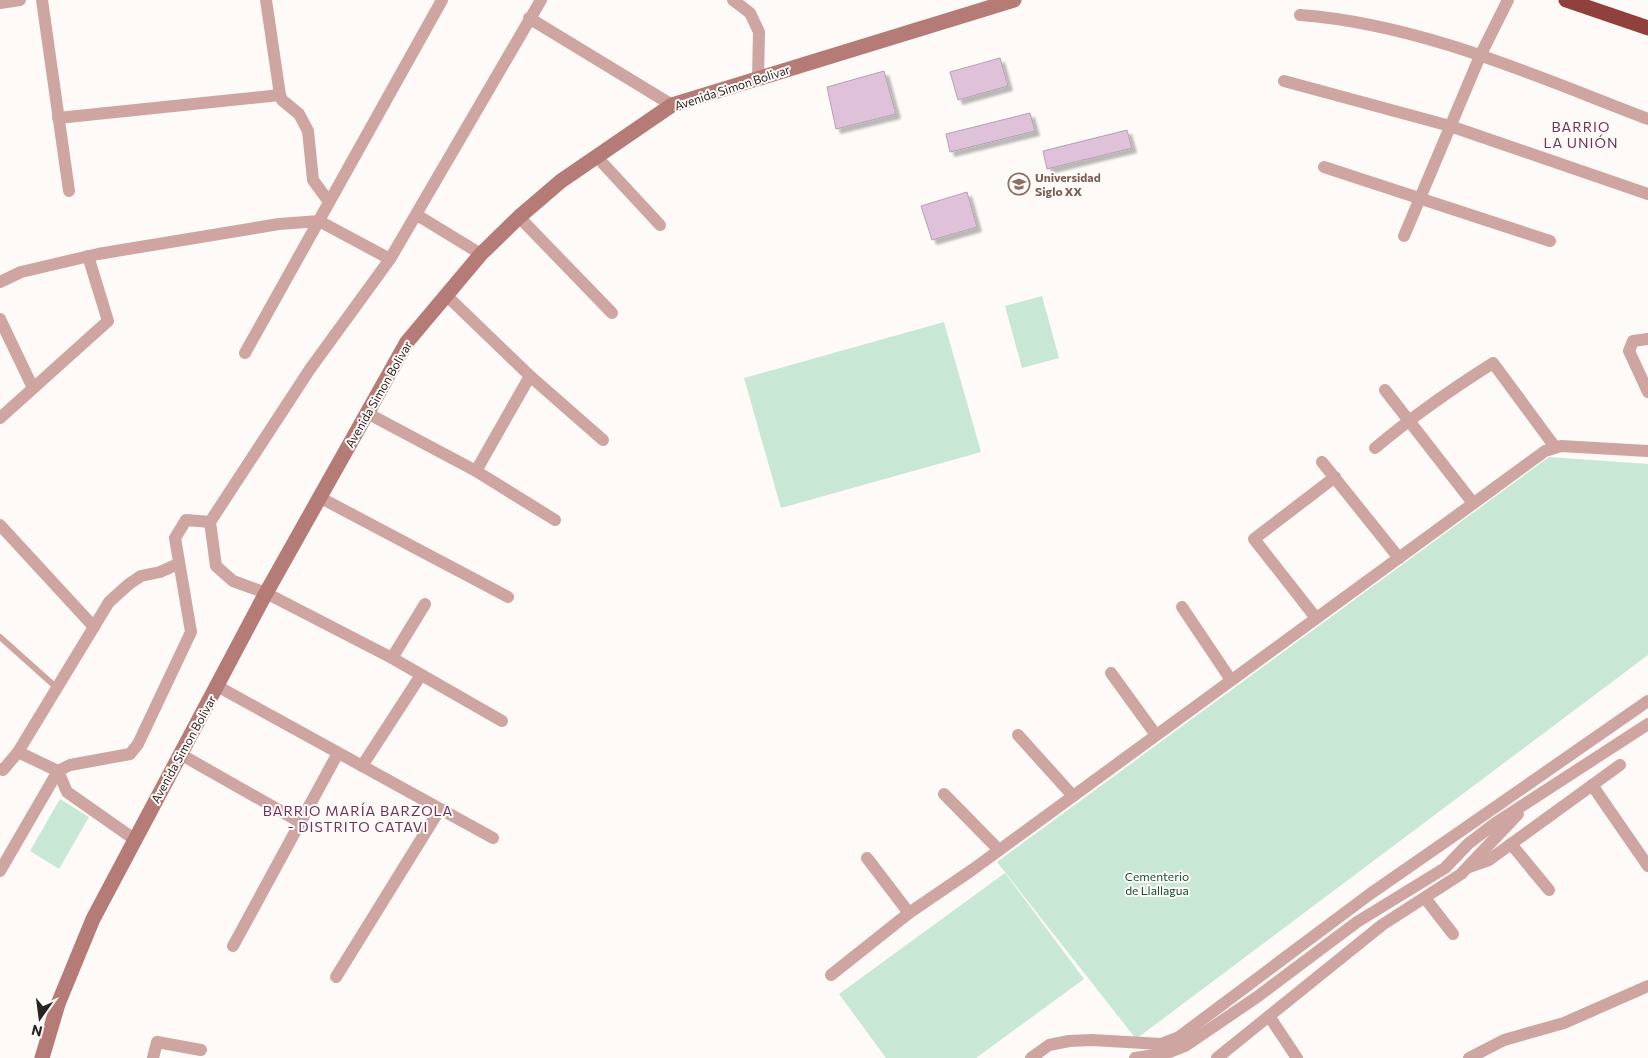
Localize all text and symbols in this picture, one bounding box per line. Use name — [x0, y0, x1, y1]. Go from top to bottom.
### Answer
street label: Avenida Simon Bolivar — [672, 62, 792, 112]
district label: BARRIO LA UNIÓN — [1543, 118, 1619, 151]
place label: Universidad Siglo XX — [1035, 170, 1101, 198]
school or university icon: Universidad Siglo XX — [1007, 172, 1031, 196]
street label: Avenida Simon Bolivar — [342, 338, 414, 450]
street label: Avenida Simon Bolivar — [148, 693, 218, 805]
district label: BARRIO MARÍA BARZOLA - DISTRITO CATAVI — [263, 802, 453, 835]
park label: Cementerio de Llallagua — [1125, 869, 1189, 897]
north arrow — [15, 993, 65, 1043]
text: N — [30, 1022, 44, 1041]

